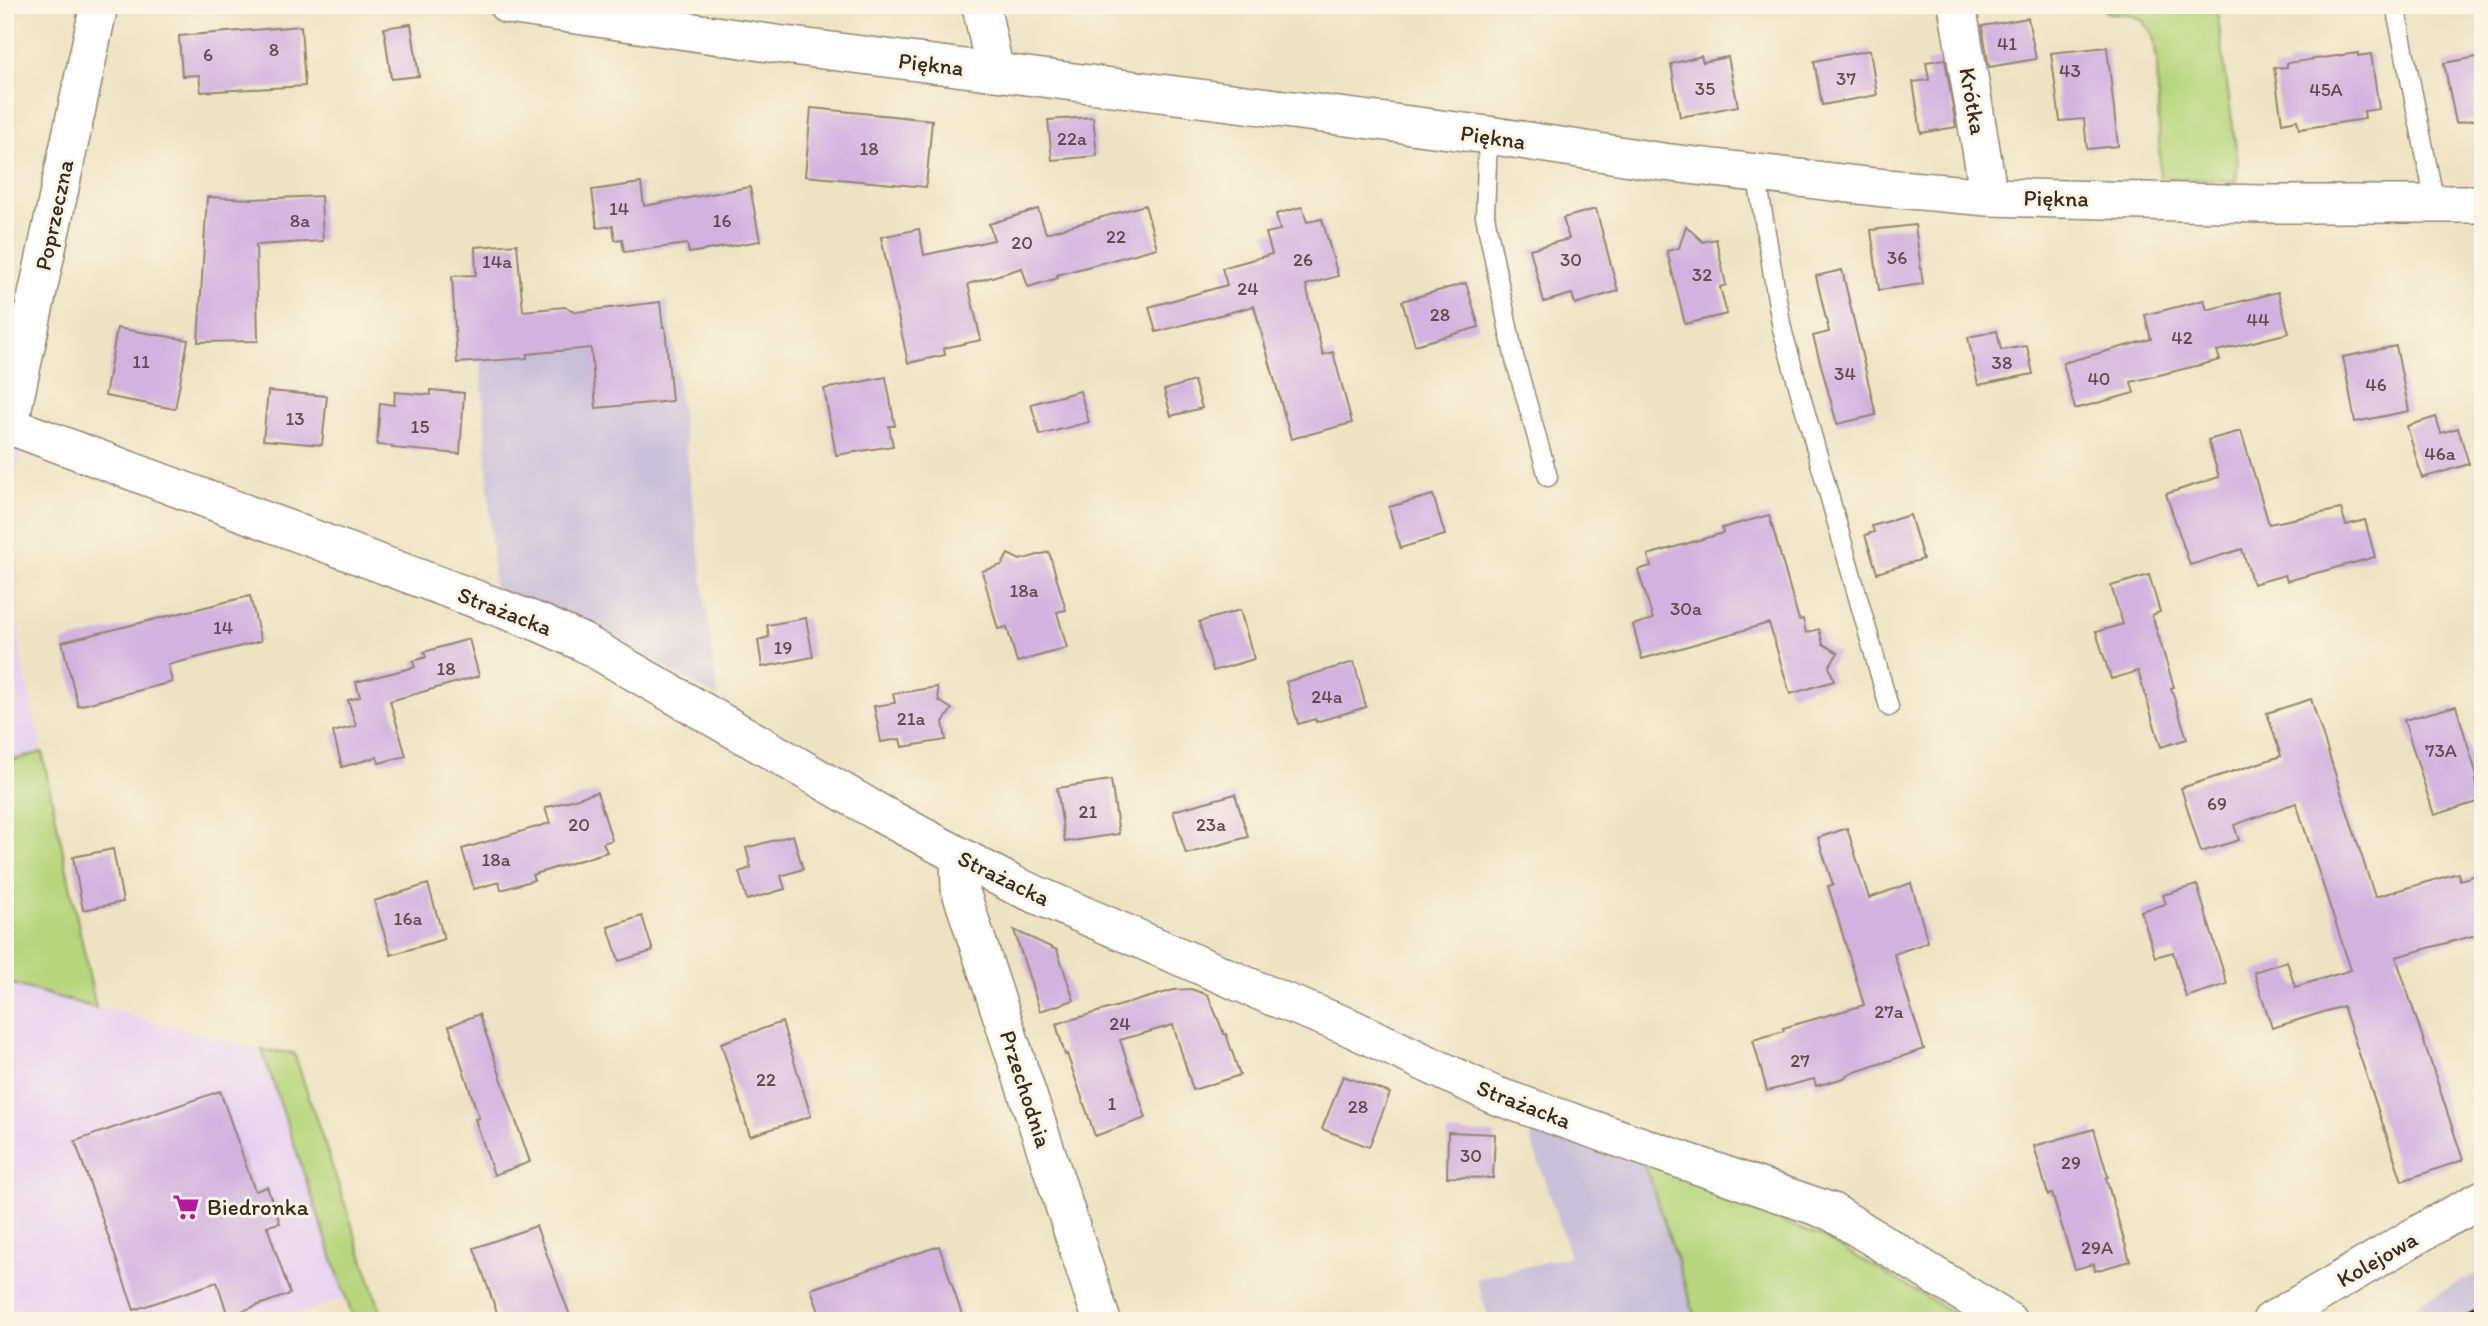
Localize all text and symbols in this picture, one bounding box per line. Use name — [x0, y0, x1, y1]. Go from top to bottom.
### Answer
house number: 41 — [1997, 32, 2017, 55]
house number: 8 — [269, 38, 279, 61]
house number: 6 — [203, 43, 213, 66]
street label: Piękna — [897, 46, 965, 82]
house number: 43 — [2059, 59, 2081, 82]
street label: Krótka — [1953, 65, 1993, 137]
house number: 37 — [1836, 67, 1856, 90]
house number: 35 — [1695, 77, 1715, 100]
house number: 45A — [2309, 78, 2343, 101]
street label: Piękna — [1459, 119, 1527, 155]
house number: 22a — [1057, 127, 1087, 150]
house number: 18 — [859, 137, 879, 160]
street label: Poprzeczna — [29, 157, 79, 273]
street label: Piękna — [2023, 183, 2089, 213]
house number: 14 — [609, 197, 629, 220]
house number: 8a — [290, 209, 310, 232]
house number: 16 — [713, 209, 731, 232]
house number: 22 — [1106, 225, 1126, 248]
house number: 20 — [1011, 231, 1033, 254]
house number: 36 — [1887, 246, 1907, 269]
house number: 26 — [1293, 248, 1313, 271]
house number: 30 — [1560, 248, 1582, 271]
house number: 14a — [482, 250, 512, 273]
house number: 32 — [1692, 263, 1712, 286]
house number: 24 — [1237, 277, 1259, 300]
house number: 28 — [1430, 303, 1450, 326]
house number: 44 — [2247, 308, 2269, 331]
house number: 42 — [2171, 326, 2193, 349]
house number: 11 — [132, 350, 150, 373]
house number: 38 — [1992, 351, 2012, 374]
house number: 34 — [1834, 362, 1856, 385]
house number: 40 — [2087, 367, 2111, 390]
house number: 46 — [2365, 373, 2387, 396]
house number: 13 — [285, 407, 305, 430]
house number: 15 — [411, 415, 429, 438]
house number: 46a — [2424, 442, 2456, 465]
house number: 18a — [1009, 579, 1039, 602]
street label: Strażacka — [454, 580, 556, 642]
house number: 30a — [1670, 597, 1702, 620]
house number: 14 — [213, 616, 233, 639]
house number: 19 — [774, 636, 792, 659]
house number: 18 — [436, 657, 456, 680]
house number: 24a — [1311, 685, 1343, 708]
house number: 21a — [897, 707, 925, 730]
house number: 73A — [2425, 739, 2457, 762]
house number: 69 — [2207, 792, 2227, 815]
house number: 21 — [1079, 800, 1098, 823]
house number: 20 — [568, 813, 590, 836]
house number: 23a — [1196, 813, 1226, 836]
street label: Strażacka — [953, 844, 1055, 912]
house number: 18a — [481, 848, 511, 871]
house number: 16a — [394, 907, 422, 930]
house number: 27a — [1874, 1000, 1904, 1023]
house number: 24 — [1109, 1012, 1131, 1035]
street label: Przechodnia — [994, 1027, 1058, 1151]
house number: 27 — [1790, 1049, 1810, 1072]
house number: 22 — [756, 1068, 776, 1091]
street label: Strażacka — [1473, 1073, 1575, 1135]
house number: 1 — [1108, 1092, 1117, 1115]
house number: 28 — [1348, 1095, 1368, 1118]
house number: 30 — [1460, 1144, 1482, 1167]
house number: 29 — [2061, 1151, 2081, 1174]
supermarket icon: Biedronka — [171, 1192, 201, 1222]
place label: Biedronka — [207, 1193, 309, 1221]
street label: Kolejowa — [2332, 1225, 2422, 1293]
house number: 29A — [2081, 1236, 2113, 1259]

